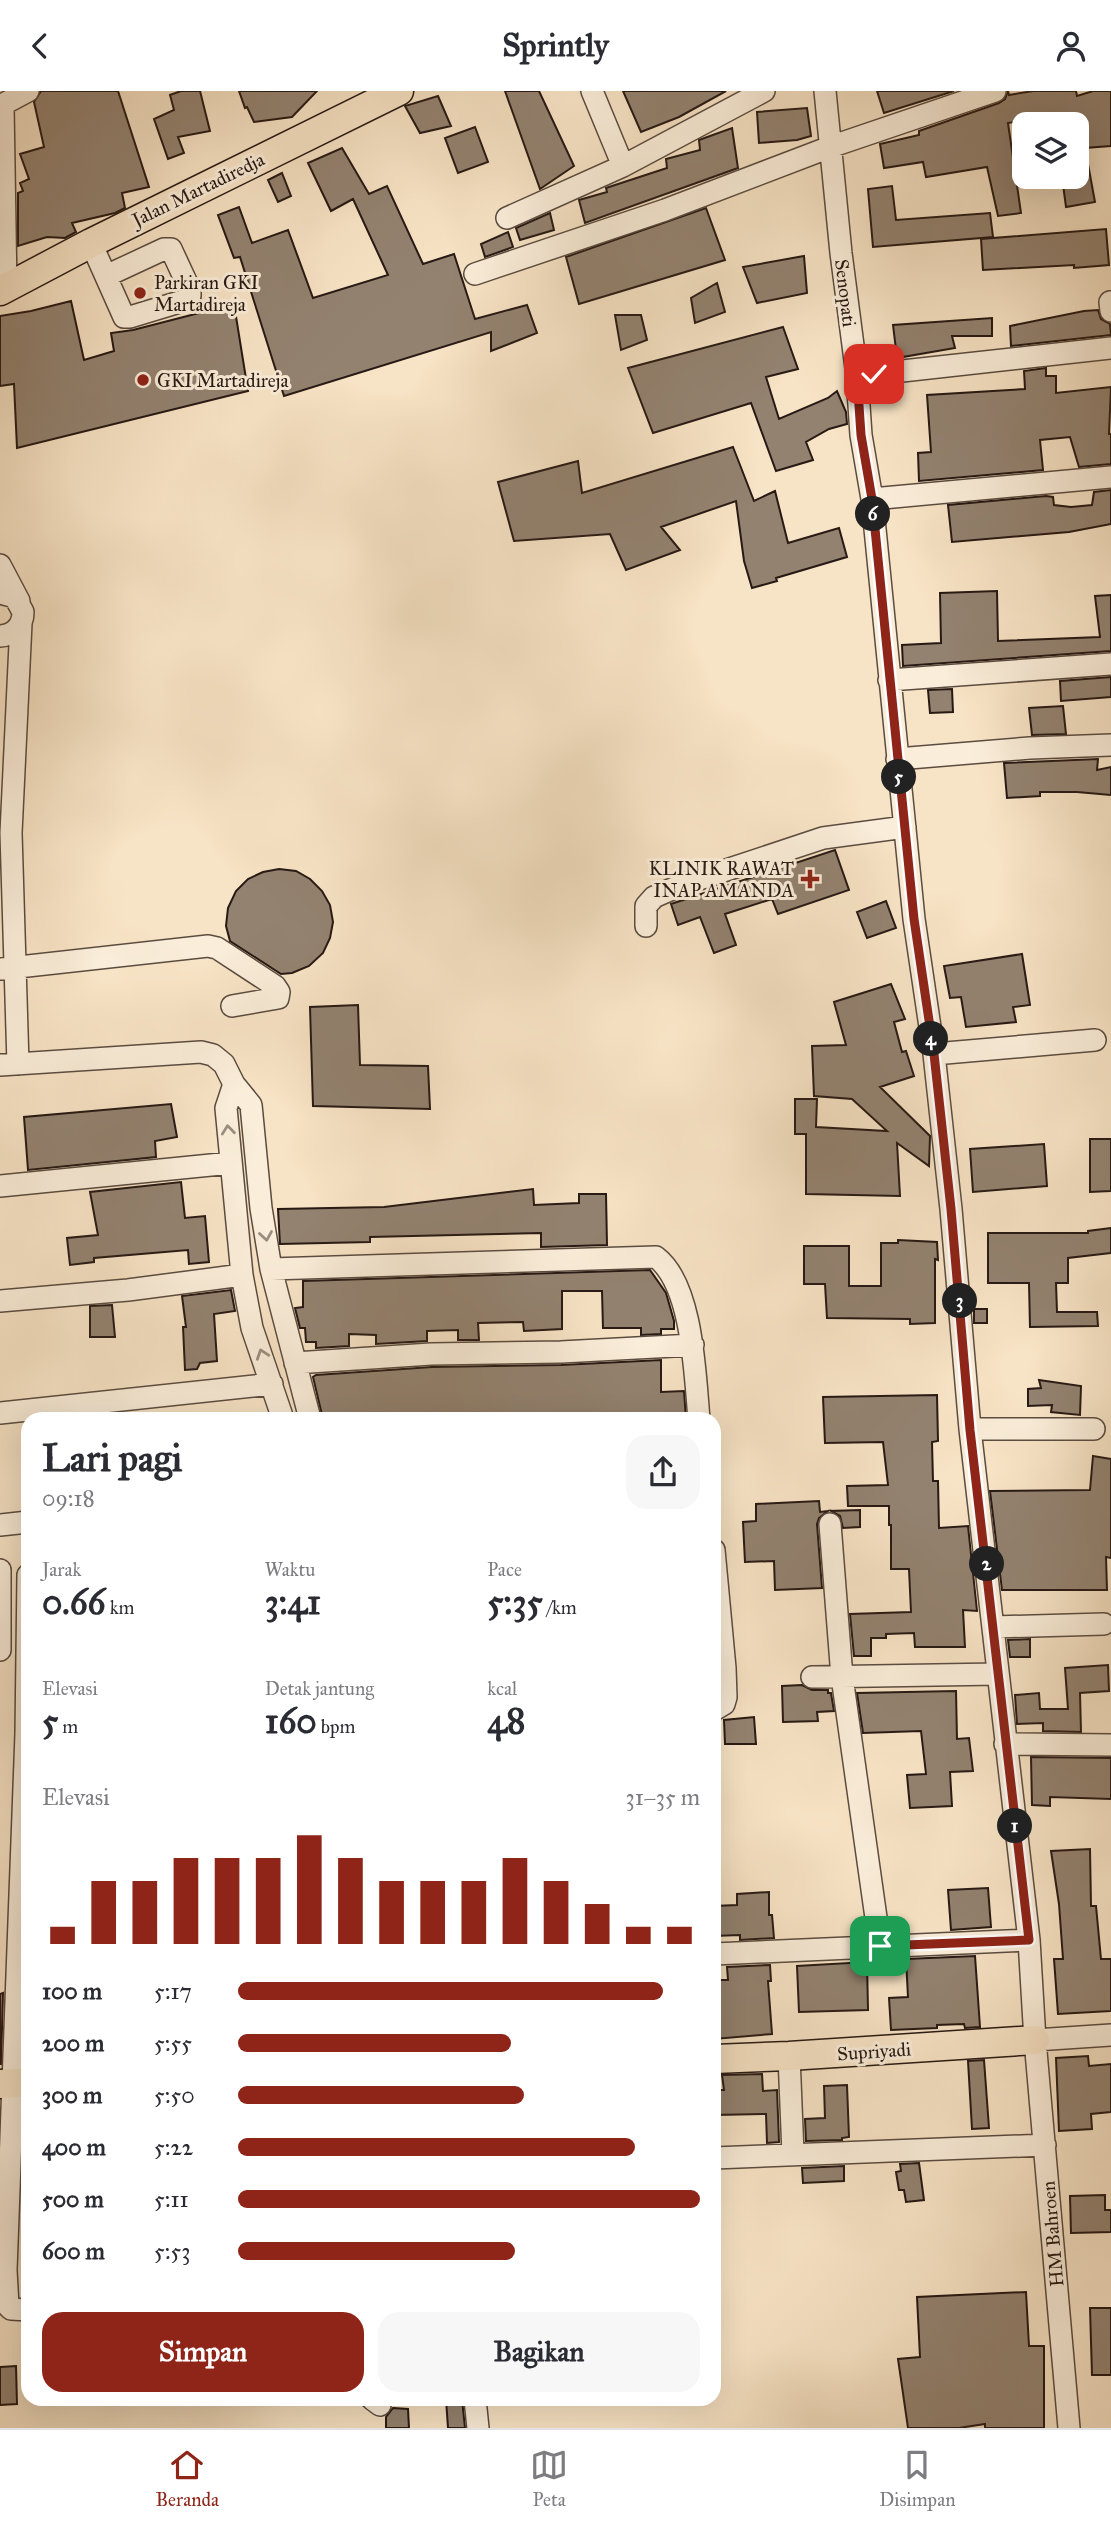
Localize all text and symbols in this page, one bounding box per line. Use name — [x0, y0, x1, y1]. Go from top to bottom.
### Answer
text: Sprintly — [502, 26, 609, 65]
icon: back — [21, 27, 59, 65]
icon: person — [1052, 27, 1090, 65]
map controls — [1012, 112, 1089, 189]
button: layers — [1012, 112, 1089, 189]
street label: Jalan Martadiredja — [127, 147, 269, 233]
street label: Senopati — [830, 258, 861, 328]
place label: Parkiran GKI Martadireja — [154, 271, 259, 316]
marker: Parkiran GKI Martadireja — [132, 285, 148, 301]
pin — [844, 344, 904, 404]
icon: check — [855, 355, 893, 393]
place label: GKI Martadireja — [157, 369, 289, 392]
marker: GKI Martadireja — [135, 372, 151, 388]
pin: 6 — [856, 497, 890, 531]
text: 6 — [868, 502, 877, 525]
pin: 5 — [881, 759, 916, 795]
text: 5 — [894, 765, 903, 788]
place label: KLINIK RAWAT INAP AMANDA — [649, 857, 794, 902]
marker: KLINIK RAWAT INAP AMANDA — [800, 869, 820, 889]
pin: 4 — [914, 1021, 948, 1056]
text: 4 — [925, 1027, 936, 1050]
one-way arrow — [221, 1124, 236, 1135]
one-way arrow — [258, 1230, 273, 1242]
pin: 3 — [942, 1283, 978, 1319]
text: 3 — [956, 1289, 963, 1312]
one-way arrow — [256, 1349, 270, 1361]
text: Lari pagi — [42, 1435, 182, 1481]
button: share — [626, 1435, 700, 1509]
text: 09:18 — [42, 1484, 95, 1512]
pin: 2 — [970, 1547, 1004, 1581]
text: 2 — [982, 1552, 991, 1575]
text: Jarak — [42, 1558, 81, 1581]
text: Waktu — [265, 1558, 315, 1581]
text: Pace — [487, 1558, 522, 1581]
text: 0.66 — [42, 1581, 106, 1624]
text: 3:41 — [265, 1581, 321, 1624]
text: 5:35 — [487, 1581, 543, 1624]
text: km — [106, 1596, 134, 1619]
text: /km — [543, 1596, 577, 1619]
text: Elevasi — [42, 1677, 98, 1700]
text: Detak jantung — [265, 1677, 374, 1700]
text: kcal — [487, 1677, 517, 1700]
text: 5 — [42, 1700, 58, 1743]
text: 160 — [265, 1700, 317, 1743]
text: 48 — [487, 1700, 525, 1743]
text: m — [58, 1715, 78, 1738]
text: bpm — [317, 1715, 355, 1738]
text: Elevasi — [42, 1783, 110, 1811]
text: 31–35 m — [626, 1783, 700, 1811]
pin: 1 — [998, 1809, 1032, 1843]
text: 1 — [1011, 1814, 1018, 1837]
pin — [850, 1916, 910, 1976]
icon: arrive — [861, 1927, 899, 1965]
text: 100 m — [42, 1977, 102, 2005]
text: 5:17 — [154, 1977, 192, 2005]
text: 200 m — [42, 2029, 104, 2057]
text: 5:55 — [154, 2029, 192, 2057]
street label: Supriyadi — [836, 2037, 912, 2066]
text: 300 m — [42, 2081, 102, 2109]
text: 5:50 — [154, 2081, 195, 2109]
text: 400 m — [42, 2133, 106, 2161]
text: 5:22 — [154, 2133, 193, 2161]
street label: HM Bahroen — [1036, 2180, 1069, 2288]
text: 500 m — [42, 2185, 104, 2213]
text: 5:11 — [154, 2185, 189, 2213]
text: 600 m — [42, 2237, 105, 2265]
text: 5:53 — [154, 2237, 190, 2265]
button: Simpan — [42, 2312, 364, 2392]
button: Bagikan — [378, 2312, 700, 2392]
tab: Beranda — [156, 2446, 219, 2511]
tab: Peta — [530, 2446, 568, 2511]
tab: Disimpan — [879, 2446, 955, 2511]

